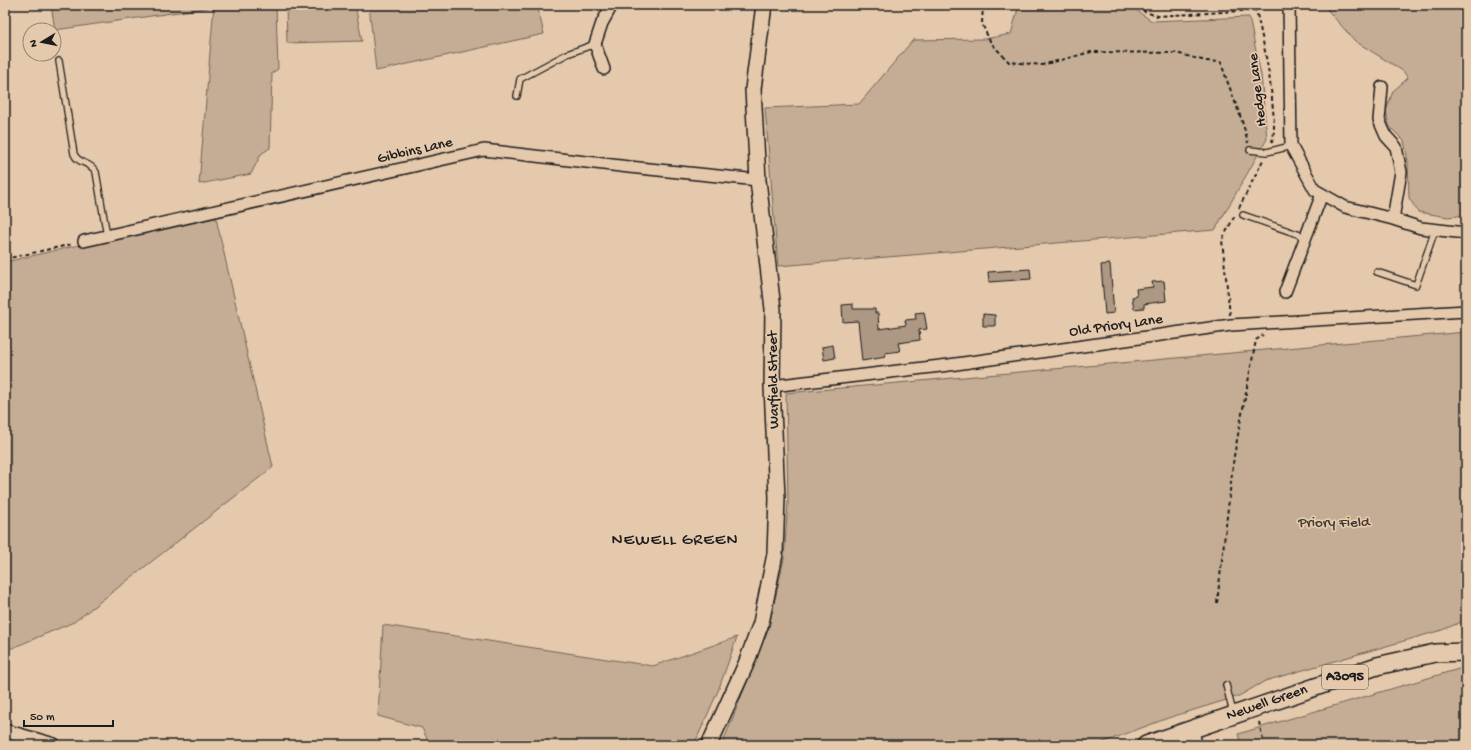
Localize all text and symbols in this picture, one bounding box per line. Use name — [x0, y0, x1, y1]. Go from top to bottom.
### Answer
north arrow — [22, 22, 62, 62]
text: N — [28, 39, 41, 48]
street label: Hedge Lane — [1245, 52, 1271, 128]
street label: Gibbins Lane — [376, 134, 455, 168]
street label: Old Priory Lane — [1068, 310, 1164, 341]
street label: Warfield Street — [764, 329, 784, 429]
park label: Priory Field — [1297, 514, 1371, 532]
district label: NEWELL GREEN — [611, 531, 739, 551]
road number: A3095 — [1322, 665, 1368, 689]
street label: Newell Green — [1224, 681, 1310, 725]
scale bar — [24, 702, 113, 728]
text: 50 m — [30, 711, 55, 725]

